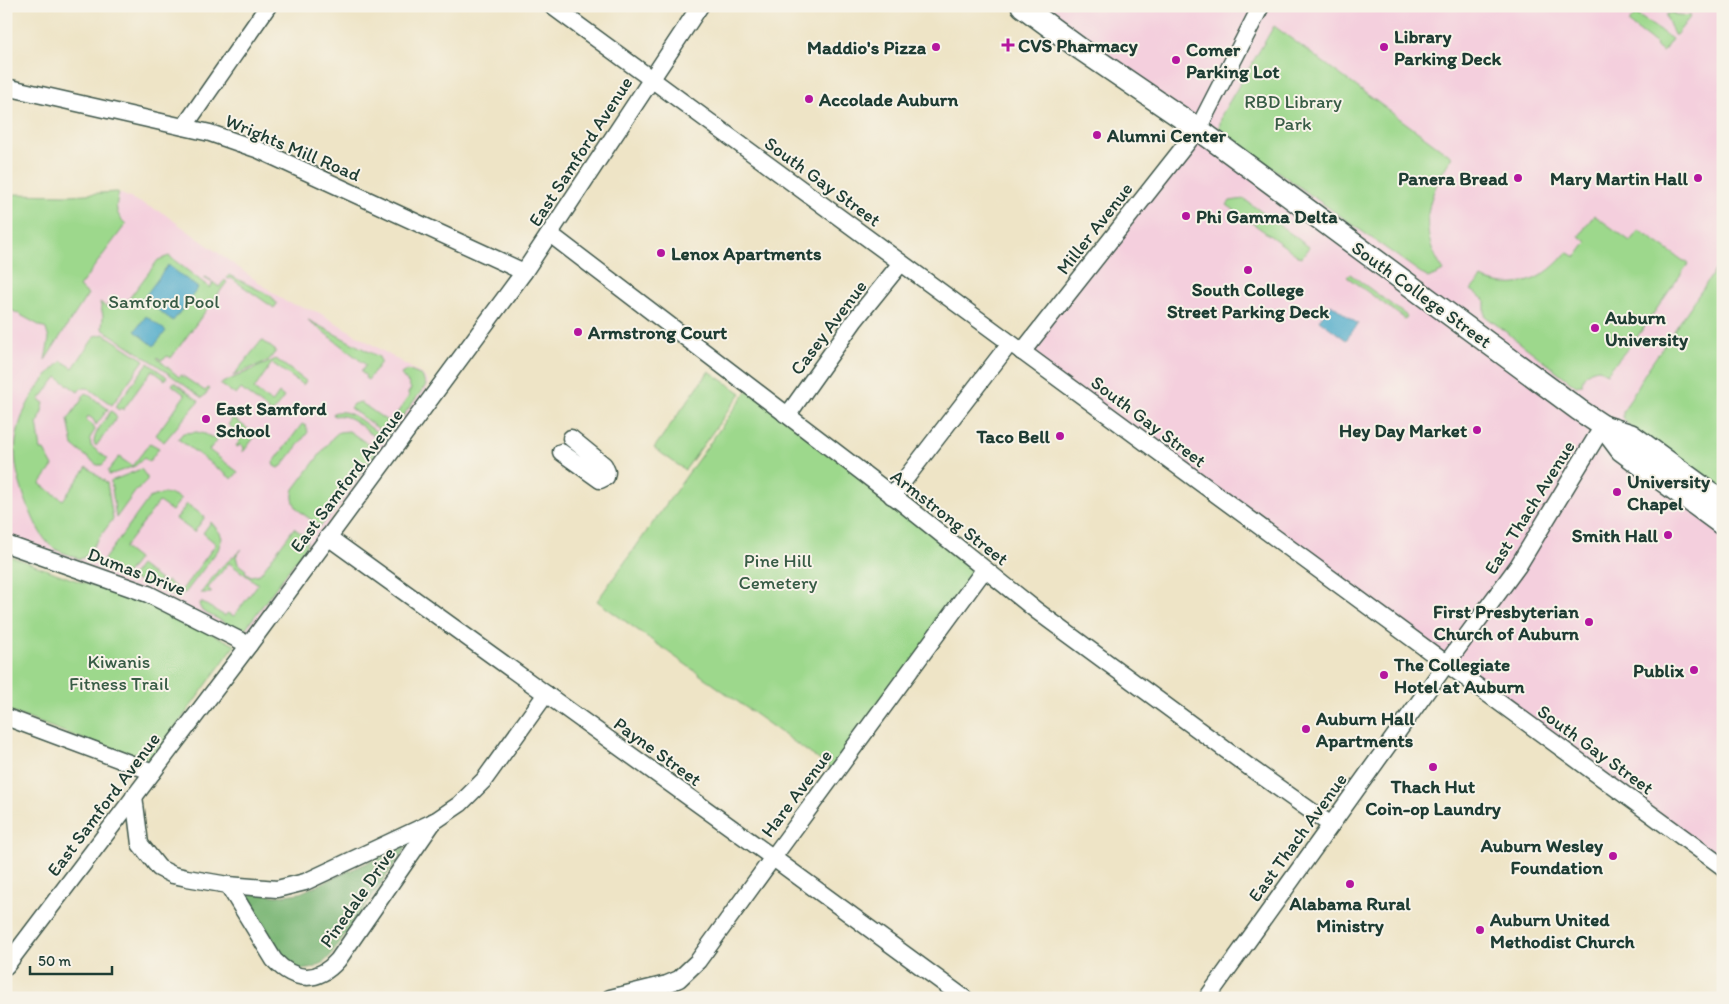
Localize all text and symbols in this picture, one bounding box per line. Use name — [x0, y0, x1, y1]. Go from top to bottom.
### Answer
place label: Library Parking Deck — [1394, 25, 1501, 70]
place label: CVS Pharmacy — [1018, 34, 1138, 57]
place label: Maddio's Pizza — [807, 36, 927, 59]
place label: Comer Parking Lot — [1186, 38, 1280, 83]
marker: CVS Pharmacy — [1002, 39, 1014, 51]
marker: Maddio's Pizza — [930, 41, 942, 53]
marker: Library Parking Deck — [1378, 41, 1390, 53]
marker: Comer Parking Lot — [1170, 54, 1182, 66]
street label: East Samford Avenue — [523, 72, 638, 231]
place label: Accolade Auburn — [818, 88, 958, 111]
park label: RBD Library Park — [1244, 90, 1342, 135]
marker: Accolade Auburn — [803, 93, 815, 105]
street label: Wrights Mill Road — [222, 109, 364, 186]
place label: Alumni Center — [1106, 124, 1227, 147]
marker: Alumni Center — [1091, 129, 1103, 141]
street label: South Gay Street — [760, 131, 885, 231]
place label: Panera Bread — [1398, 167, 1509, 190]
place label: Mary Martin Hall — [1550, 167, 1689, 190]
marker: Panera Bread — [1512, 172, 1524, 184]
marker: Mary Martin Hall — [1692, 172, 1704, 184]
street label: Miller Avenue — [1051, 178, 1138, 279]
place label: Phi Gamma Delta — [1196, 205, 1338, 228]
marker: Phi Gamma Delta — [1180, 210, 1192, 222]
street label: South College Street — [1347, 236, 1496, 353]
place label: Lenox Apartments — [671, 242, 822, 265]
marker: Lenox Apartments — [655, 247, 667, 259]
marker: South College Street Parking Deck — [1242, 264, 1254, 276]
street label: Casey Avenue — [785, 275, 872, 379]
place label: South College Street Parking Deck — [1167, 278, 1329, 323]
park label: Samford Pool — [108, 290, 220, 313]
place label: Auburn University — [1604, 306, 1689, 351]
place label: Armstrong Court — [587, 321, 727, 344]
marker: Auburn University — [1589, 322, 1601, 334]
marker: Armstrong Court — [572, 326, 584, 338]
street label: South Gay Street — [1087, 371, 1211, 472]
place label: East Samford School — [216, 397, 327, 442]
street label: East Samford Avenue — [285, 404, 408, 557]
marker: East Samford School — [200, 413, 212, 425]
place label: Hey Day Market — [1339, 419, 1468, 442]
marker: Hey Day Market — [1471, 424, 1483, 436]
place label: Taco Bell — [976, 425, 1051, 448]
marker: Taco Bell — [1054, 430, 1066, 442]
street label: East Thach Avenue — [1479, 436, 1580, 578]
street label: Armstrong Street — [886, 464, 1013, 570]
place label: University Chapel — [1627, 470, 1711, 515]
marker: University Chapel — [1611, 486, 1623, 498]
place label: Smith Hall — [1572, 524, 1659, 547]
marker: Smith Hall — [1662, 529, 1674, 541]
street label: Dumas Drive — [84, 542, 189, 601]
park label: Pine Hill Cemetery — [738, 549, 818, 594]
place label: First Presbyterian Church of Auburn — [1433, 600, 1580, 645]
marker: First Presbyterian Church of Auburn — [1583, 616, 1595, 628]
park label: Kiwanis Fitness Trail — [69, 650, 170, 695]
place label: The Collegiate Hotel at Auburn — [1393, 653, 1525, 698]
place label: Publix — [1633, 659, 1685, 682]
marker: Publix — [1688, 664, 1700, 676]
marker: The Collegiate Hotel at Auburn — [1378, 669, 1390, 681]
street label: South Gay Street — [1533, 699, 1658, 799]
place label: Auburn Hall Apartments — [1315, 707, 1415, 752]
street label: Payne Street — [609, 712, 706, 791]
marker: Auburn Hall Apartments — [1300, 723, 1312, 735]
street label: East Samford Avenue — [42, 728, 165, 881]
street label: Hare Avenue — [756, 745, 837, 842]
marker: Thach Hut Coin-op Laundry — [1427, 761, 1439, 773]
street label: East Thach Avenue — [1243, 768, 1352, 906]
place label: Thach Hut Coin-op Laundry — [1365, 775, 1502, 820]
place label: Auburn Wesley Foundation — [1480, 834, 1604, 879]
street label: Pinedale Drive — [314, 843, 400, 952]
marker: Auburn Wesley Foundation — [1607, 850, 1619, 862]
marker: Alabama Rural Ministry — [1344, 878, 1356, 890]
place label: Alabama Rural Ministry — [1288, 892, 1411, 937]
place label: Auburn United Methodist Church — [1489, 908, 1636, 953]
marker: Auburn United Methodist Church — [1474, 924, 1486, 936]
scale bar — [30, 944, 112, 976]
text: 50 m — [38, 952, 71, 970]

